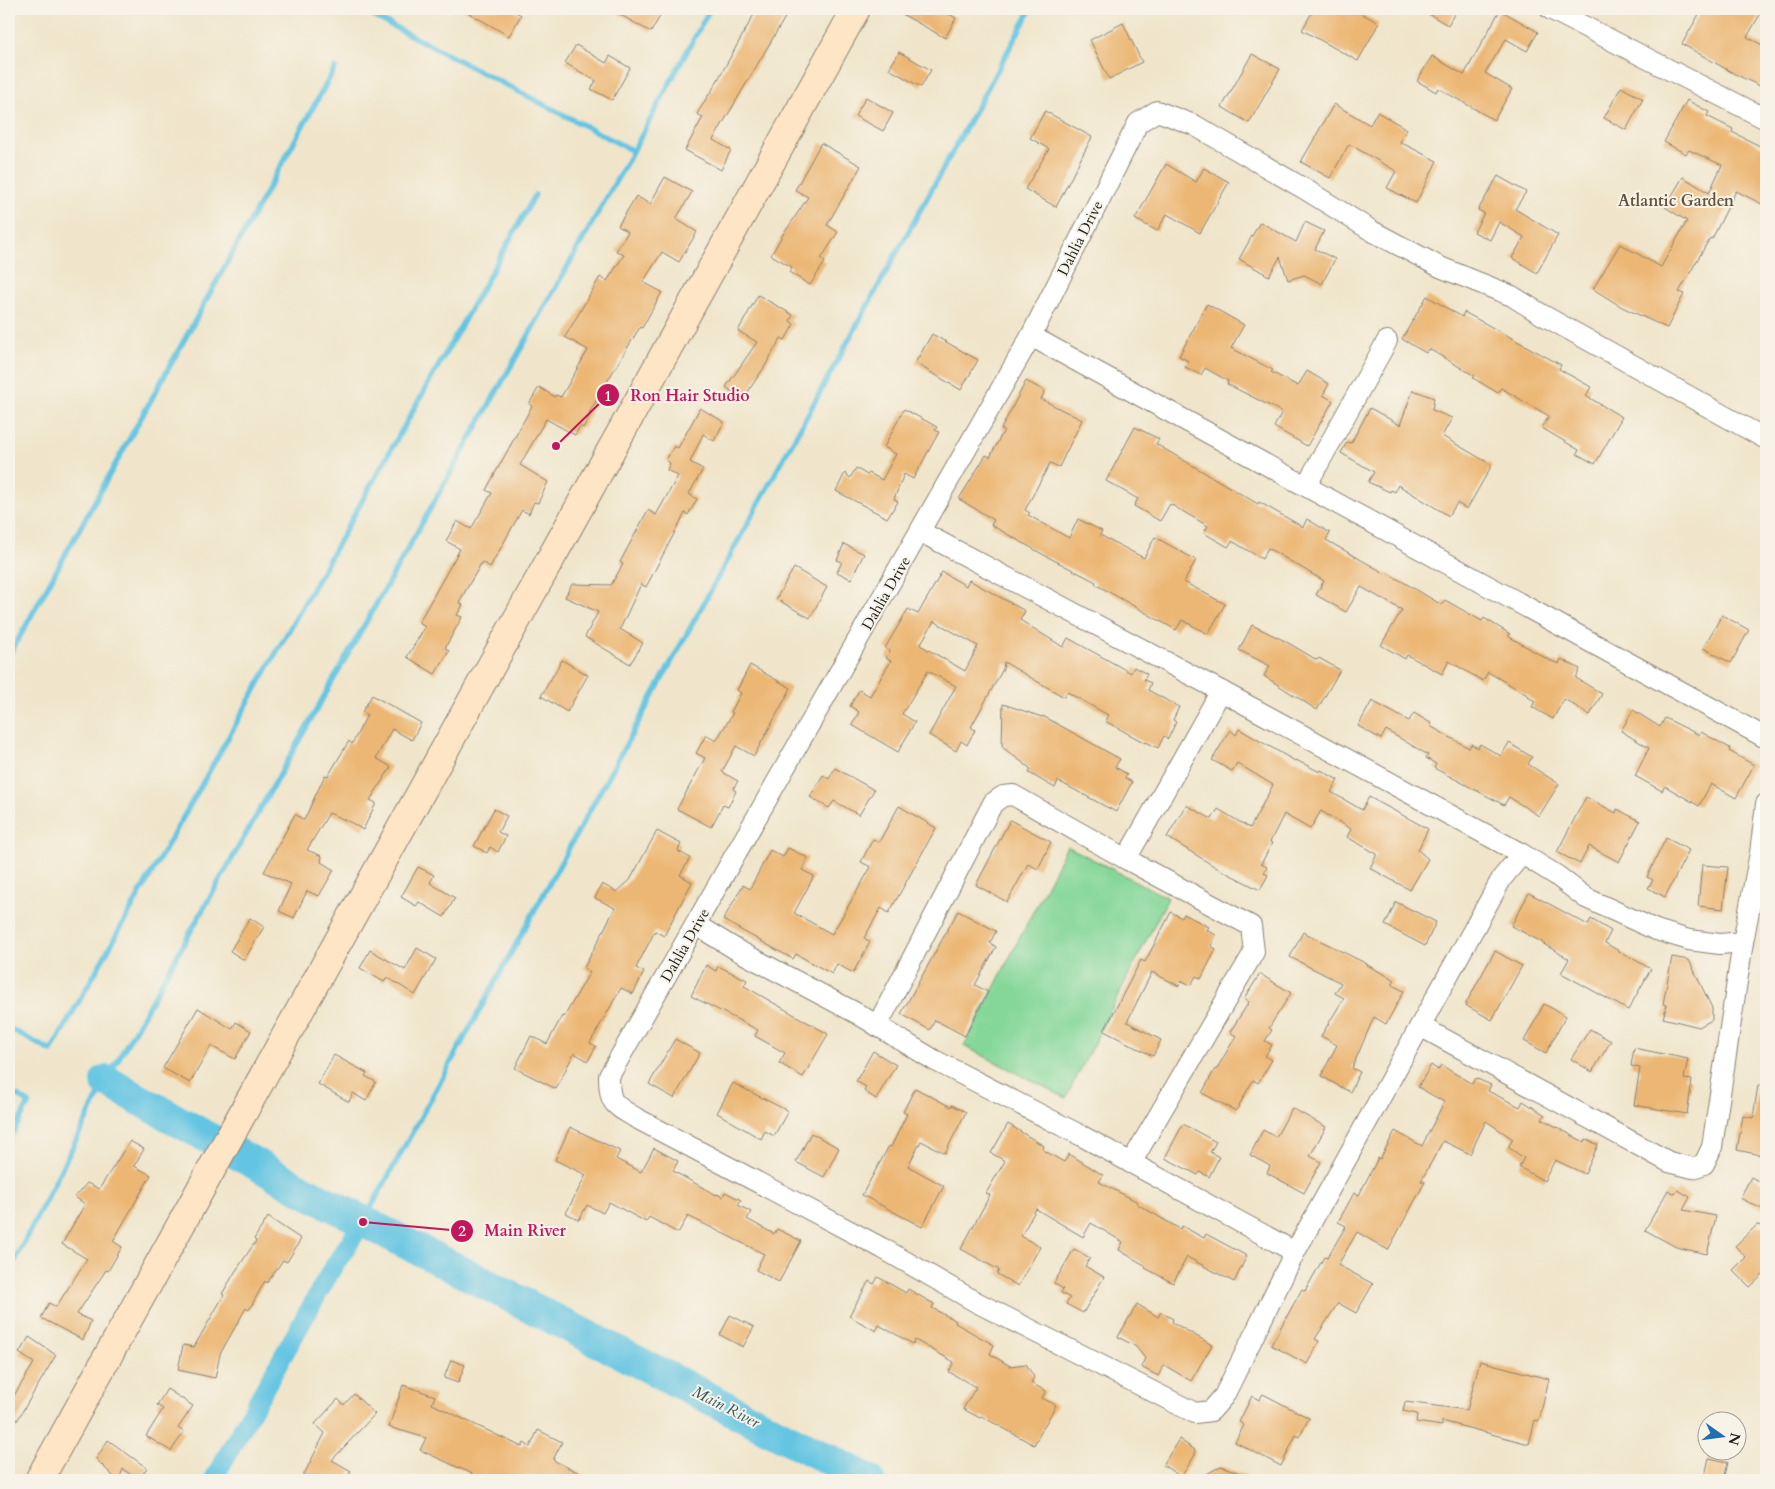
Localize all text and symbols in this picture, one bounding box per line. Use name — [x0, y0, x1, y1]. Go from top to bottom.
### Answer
district label: Atlantic Garden — [1618, 190, 1735, 212]
street label: Dahlia Drive — [1053, 197, 1108, 279]
callout: Ron Hair Studio — [595, 380, 760, 411]
text: Ron Hair Studio — [630, 385, 750, 407]
text: 1 — [604, 386, 612, 406]
street label: Dahlia Drive — [857, 552, 915, 633]
street label: Dahlia Drive — [656, 904, 714, 985]
callout: Main River — [449, 1215, 576, 1246]
text: Main River — [484, 1220, 566, 1242]
text: 2 — [458, 1221, 466, 1241]
water label: Main River — [688, 1381, 764, 1434]
north arrow — [1698, 1412, 1748, 1462]
text: N — [1723, 1431, 1745, 1447]

